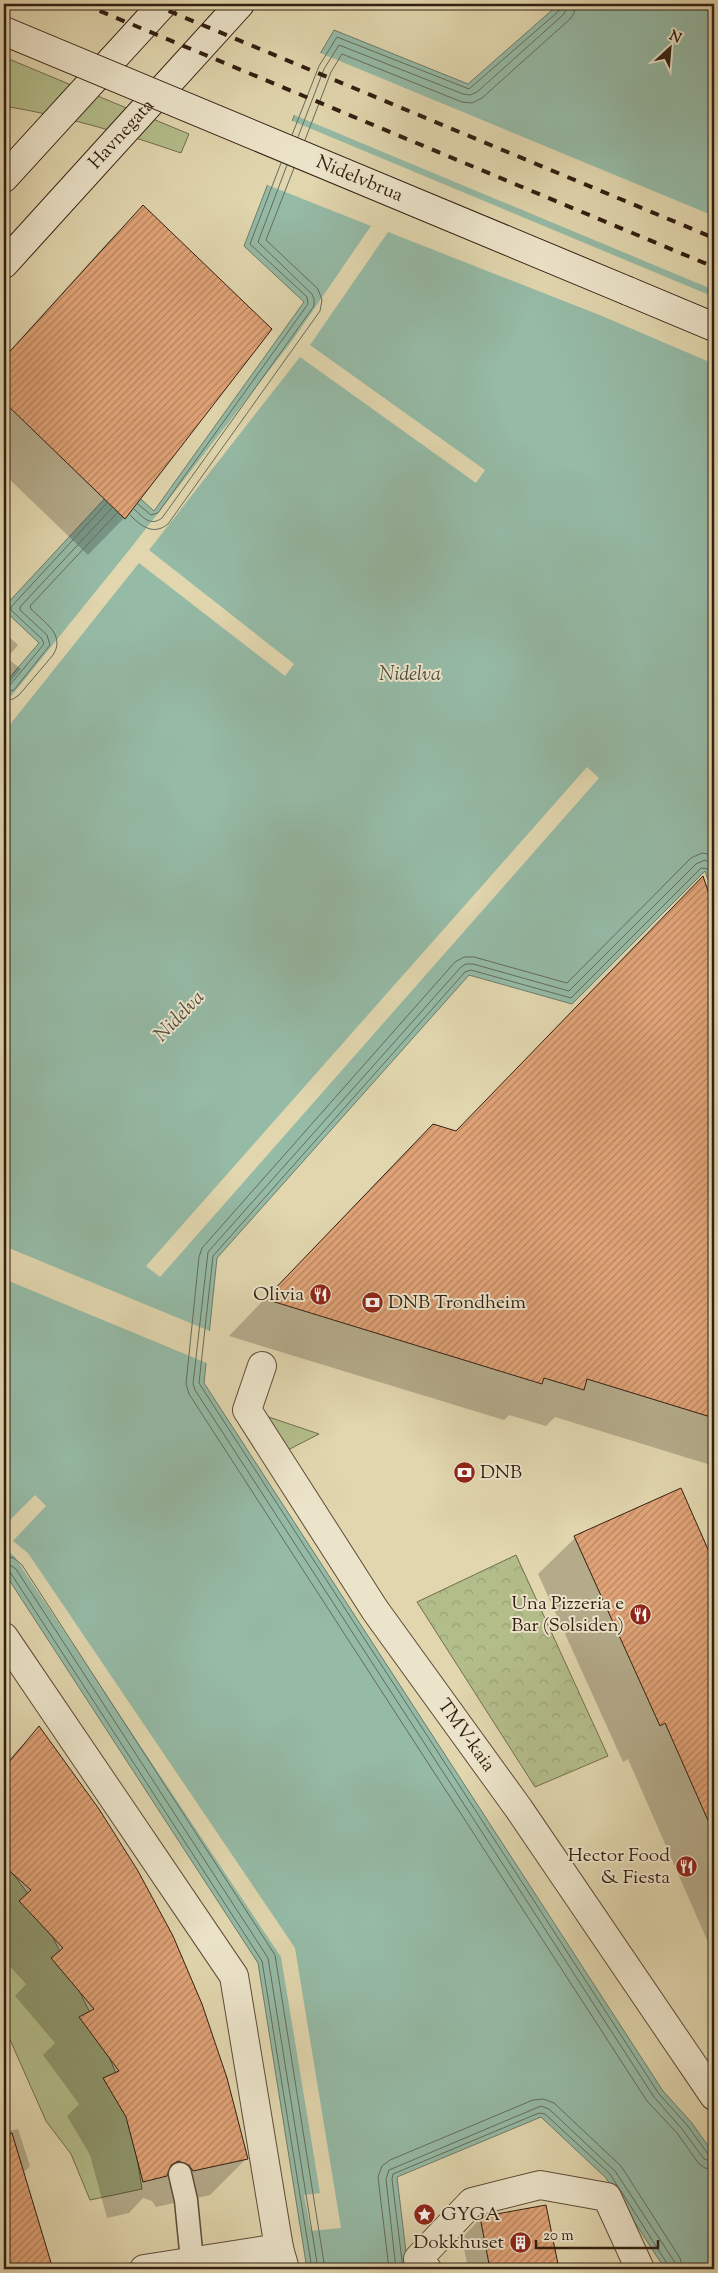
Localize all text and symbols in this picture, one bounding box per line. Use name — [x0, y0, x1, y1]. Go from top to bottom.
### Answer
north arrow — [646, 22, 696, 72]
text: N — [665, 27, 684, 50]
street label: Havnegata — [83, 93, 161, 176]
street label: Nidelvbrua — [312, 149, 407, 209]
water label: Nidelva — [379, 661, 441, 690]
water label: Nidelva — [148, 985, 212, 1049]
place label: Olivia — [253, 1282, 304, 1309]
restaurant icon: Olivia — [308, 1283, 332, 1307]
place label: DNB Trondheim — [388, 1290, 526, 1317]
bank icon: DNB Trondheim — [360, 1291, 384, 1315]
place label: DNB — [480, 1460, 522, 1487]
bank icon: DNB — [452, 1461, 476, 1485]
place label: Una Pizzeria e Bar (Solsiden) — [511, 1591, 624, 1640]
restaurant icon: Una Pizzeria e Bar (Solsiden) — [628, 1603, 652, 1627]
street label: TMV-kaia — [430, 1694, 502, 1778]
place label: Hector Food & Fiesta — [568, 1843, 670, 1892]
restaurant icon: Hector Food & Fiesta — [674, 1855, 698, 1879]
place label: GYGA — [441, 2202, 501, 2229]
place icon: GYGA — [413, 2203, 437, 2227]
scale bar — [536, 2218, 658, 2250]
text: 20 m — [543, 2226, 574, 2247]
place label: Dokkhuset — [413, 2230, 505, 2257]
building icon: Dokkhuset — [508, 2231, 532, 2255]

